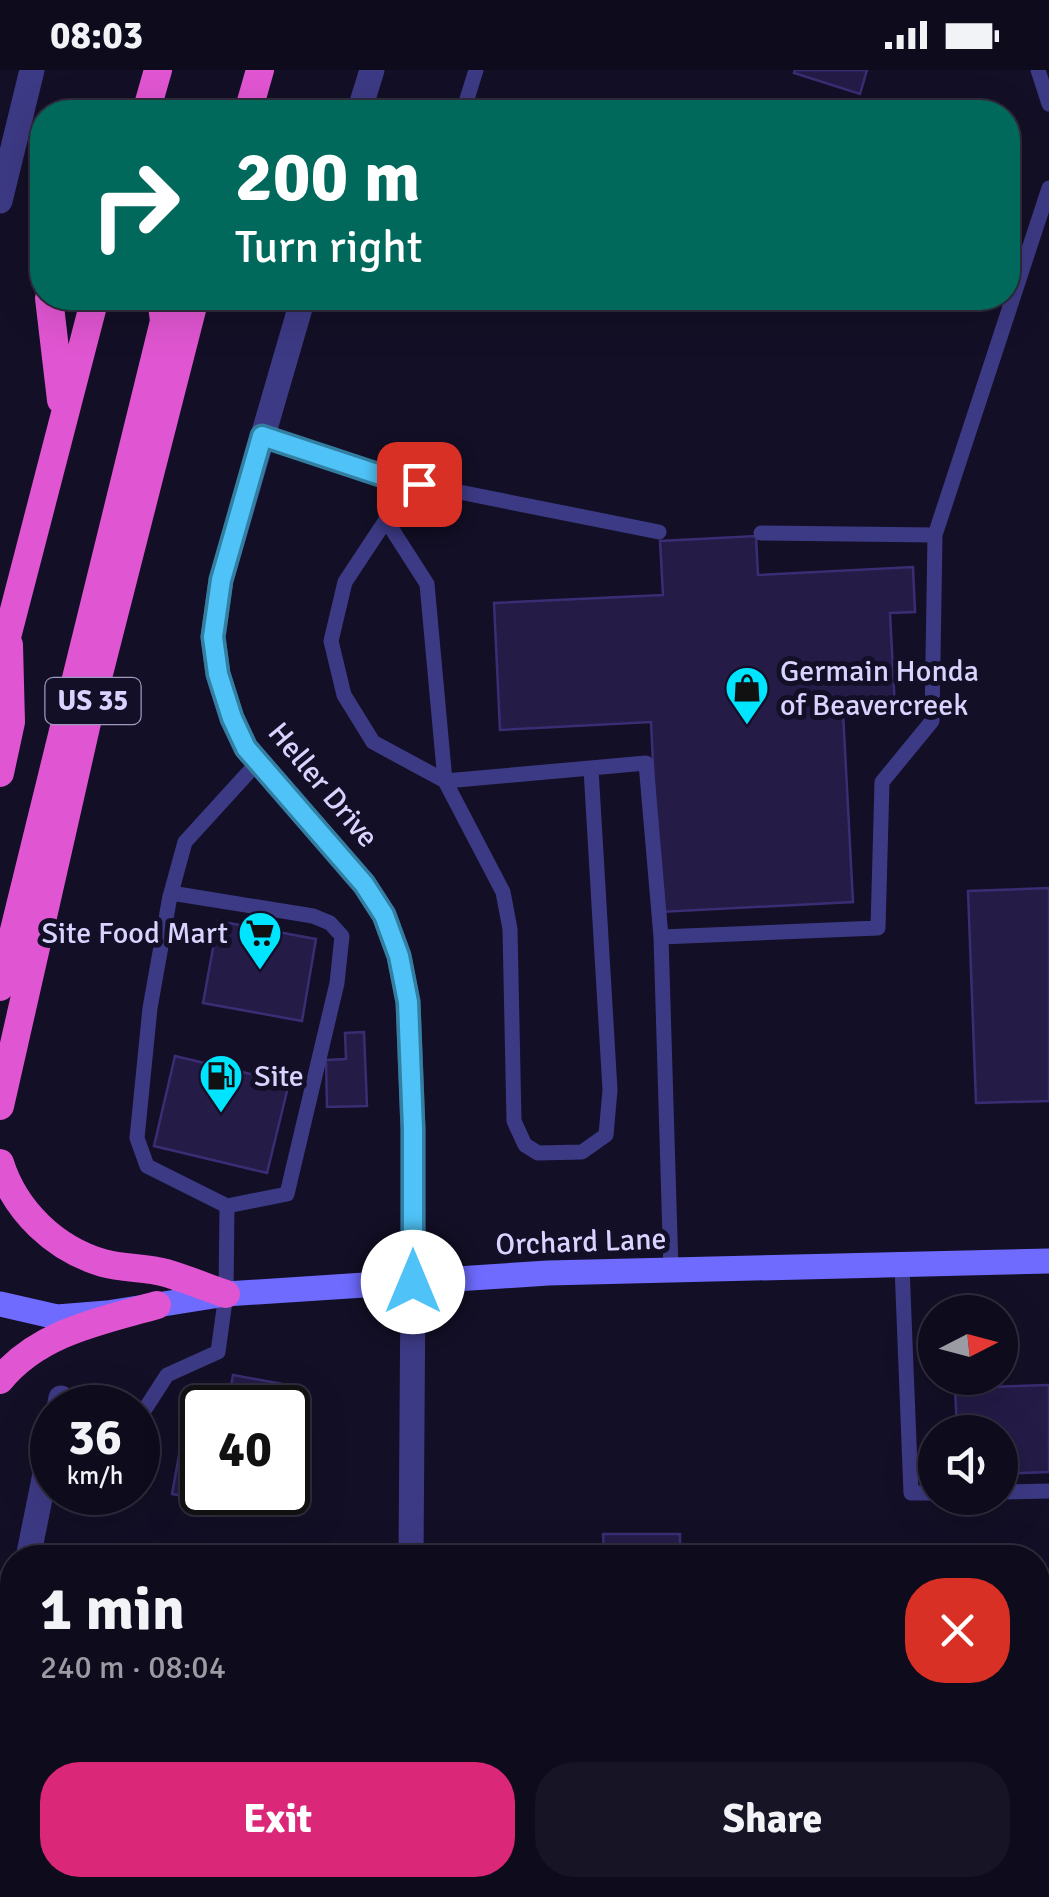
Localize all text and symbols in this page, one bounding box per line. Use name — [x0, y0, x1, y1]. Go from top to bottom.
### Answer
text: 08:03 — [50, 12, 143, 59]
text: 200 m — [235, 134, 420, 220]
icon: right — [70, 140, 200, 270]
text: Turn right — [235, 220, 423, 275]
pin — [377, 442, 462, 527]
icon: arrive — [392, 457, 447, 512]
place label: Germain Honda of Beavercreek — [780, 653, 979, 724]
shop icon: Germain Honda of Beavercreek — [724, 665, 770, 726]
road number: US 35 — [46, 678, 140, 724]
street label: Heller Drive — [260, 715, 386, 855]
supermarket icon: Site Food Mart — [237, 910, 283, 971]
place label: Site Food Mart — [41, 915, 228, 952]
fuel station icon: Site — [198, 1053, 244, 1114]
place label: Site — [254, 1058, 304, 1095]
street label: Orchard Lane — [495, 1221, 667, 1263]
position arrow — [361, 1230, 465, 1334]
north arrow — [918, 1295, 1018, 1395]
map controls — [918, 1295, 1018, 1515]
speed limit sign: 40 — [180, 1385, 310, 1515]
text: 36 — [68, 1407, 122, 1469]
button: sound — [918, 1415, 1018, 1515]
text: km/h — [67, 1460, 123, 1491]
text: 1 min — [40, 1573, 185, 1647]
button: close — [905, 1578, 1010, 1683]
text: 240 m · 08:04 — [40, 1648, 226, 1687]
button: Exit — [40, 1762, 515, 1877]
button: Share — [535, 1762, 1010, 1877]

